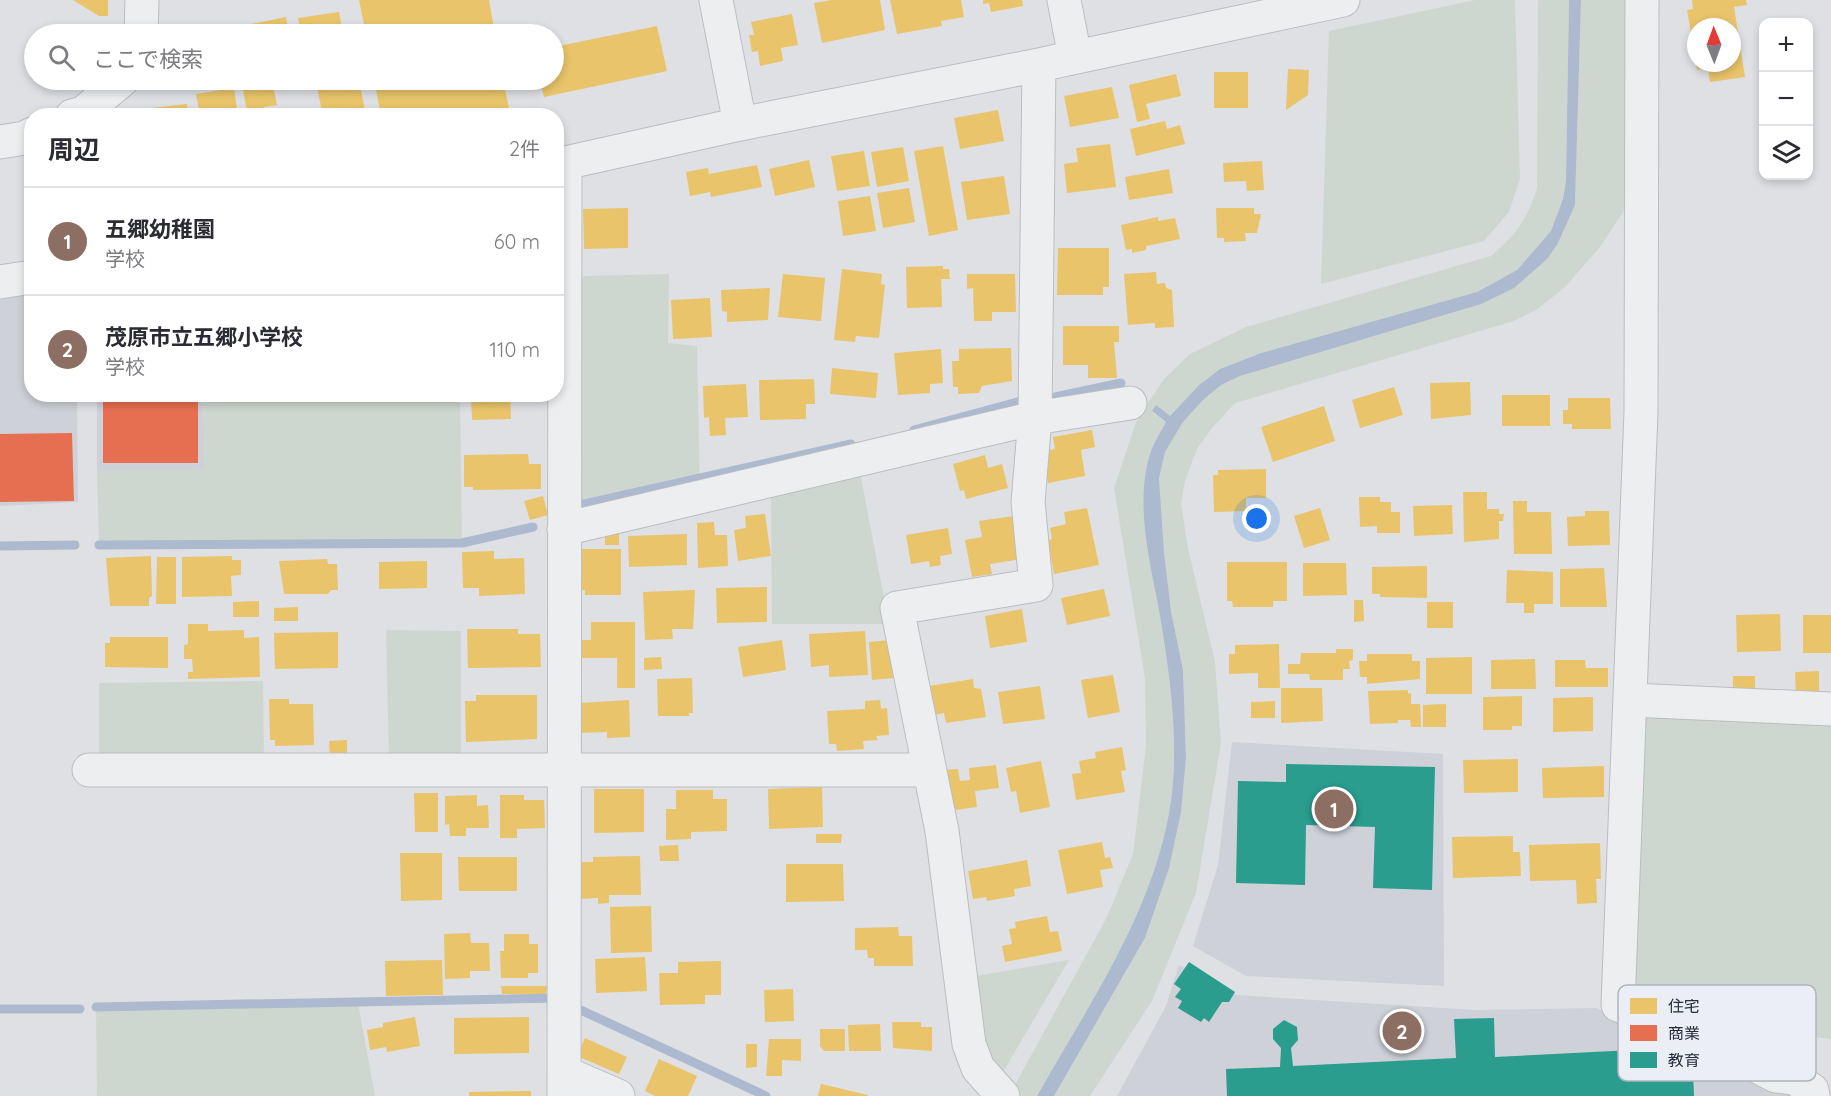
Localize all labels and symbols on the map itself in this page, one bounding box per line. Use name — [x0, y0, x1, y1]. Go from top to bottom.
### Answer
north arrow — [1687, 18, 1741, 72]
your location — [1242, 504, 1271, 533]
pin: 1 — [1314, 786, 1354, 832]
legend — [1618, 985, 1816, 1081]
text: 住宅 — [1668, 996, 1700, 1016]
pin: 2 — [1382, 1008, 1422, 1054]
text: 商業 — [1668, 1023, 1700, 1043]
text: 教育 — [1668, 1050, 1700, 1070]

